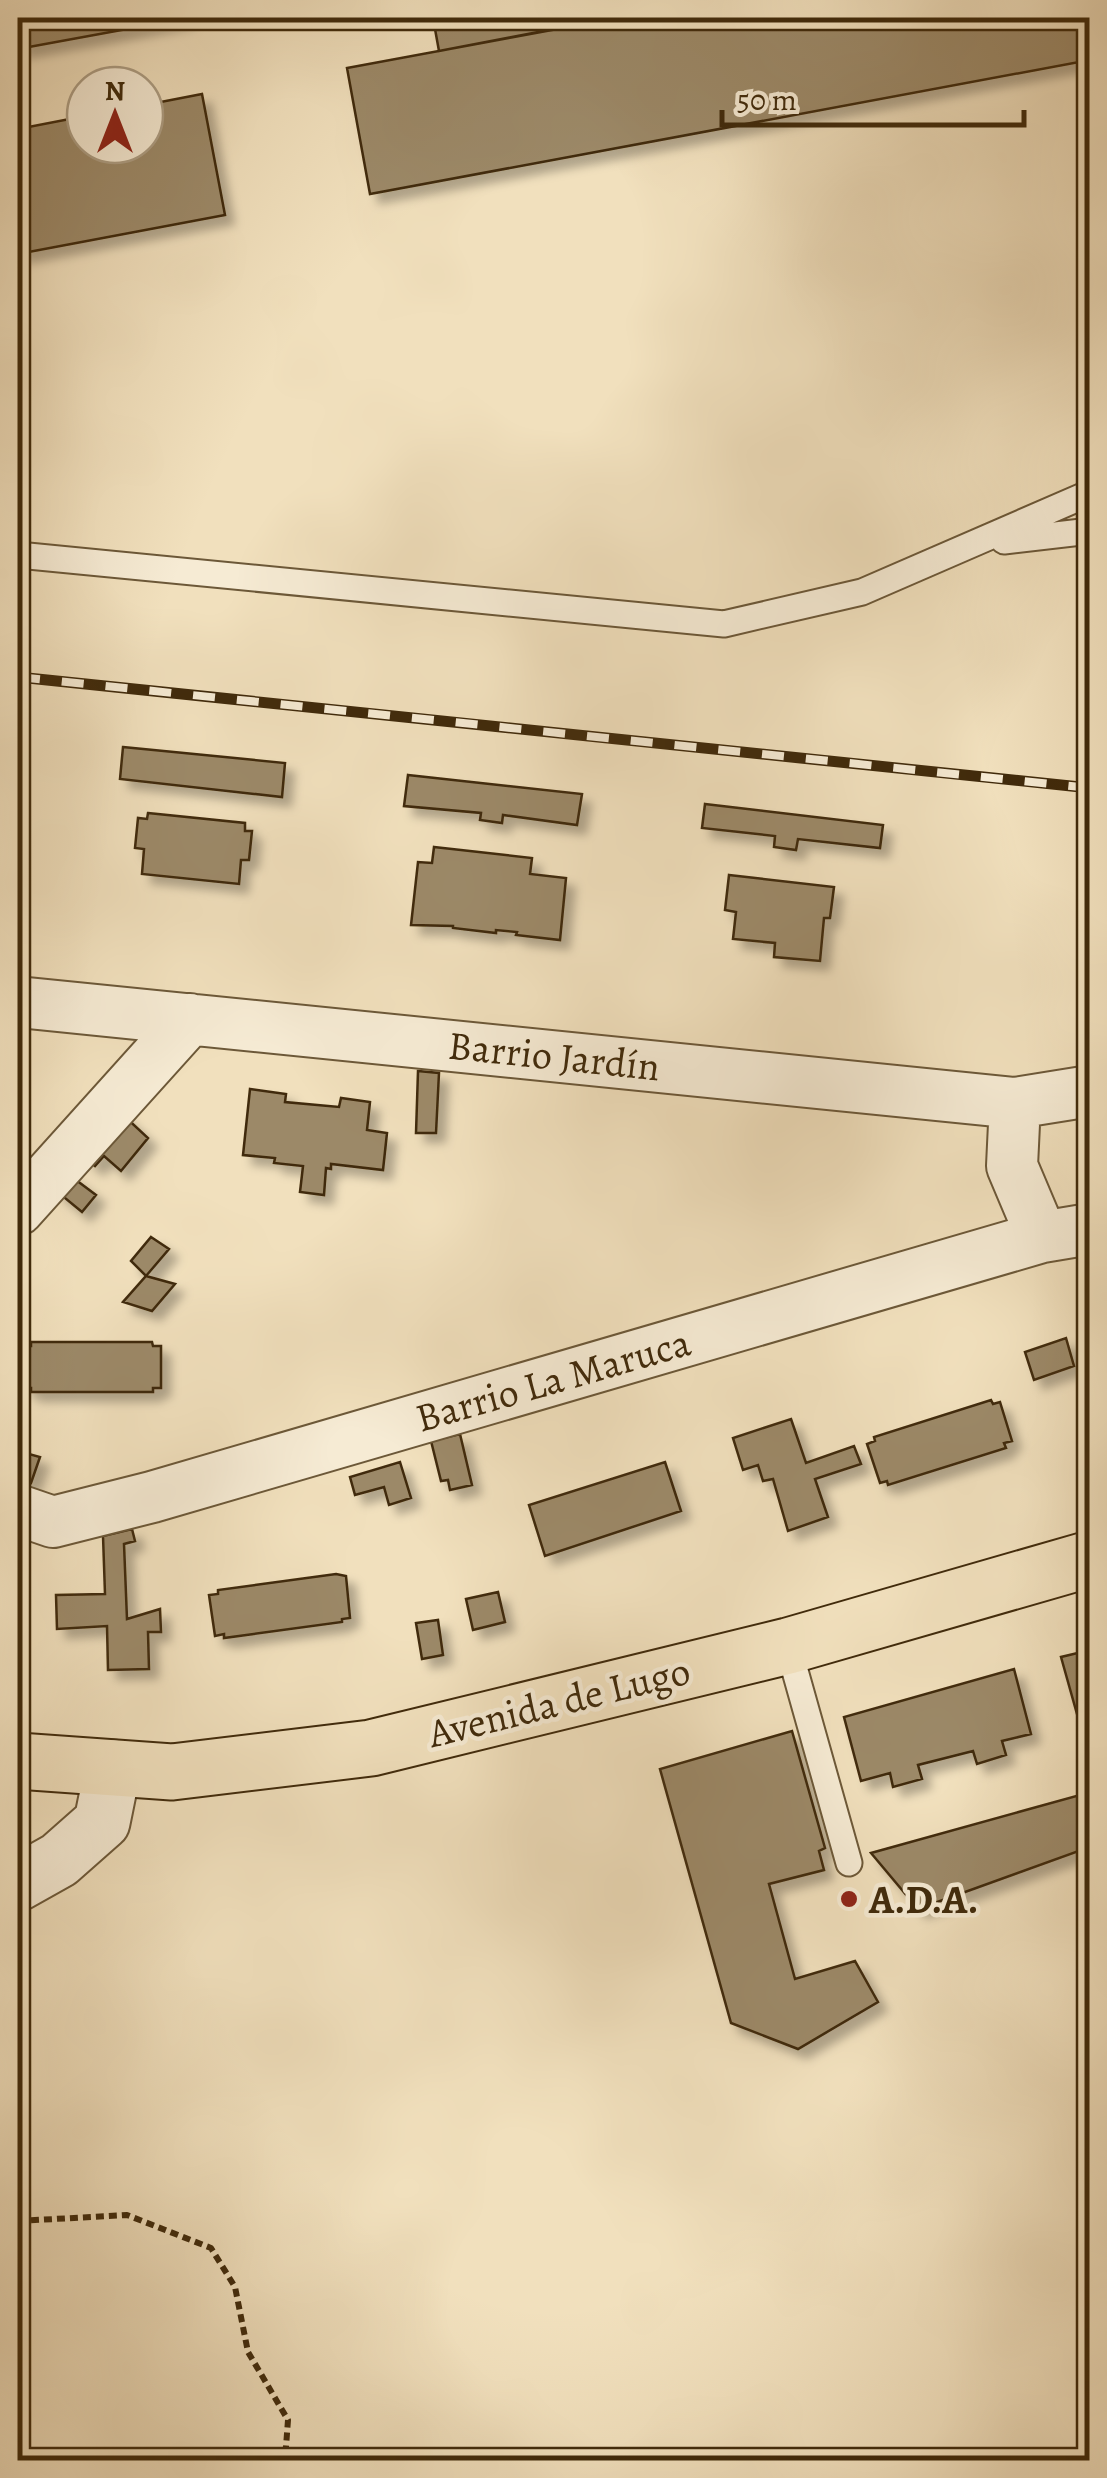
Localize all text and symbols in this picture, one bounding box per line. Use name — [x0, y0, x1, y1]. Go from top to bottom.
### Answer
north arrow — [65, 65, 165, 165]
scale bar — [722, 65, 1024, 127]
text: N — [105, 72, 125, 110]
text: 50 m — [737, 80, 797, 120]
street label: Barrio Jardín — [446, 1018, 662, 1094]
street label: Barrio La Maruca — [409, 1314, 697, 1445]
street label: Avenida de Lugo — [421, 1643, 696, 1761]
place label: A.D.A. — [868, 1872, 978, 1927]
marker: A.D.A. — [838, 1888, 860, 1910]

